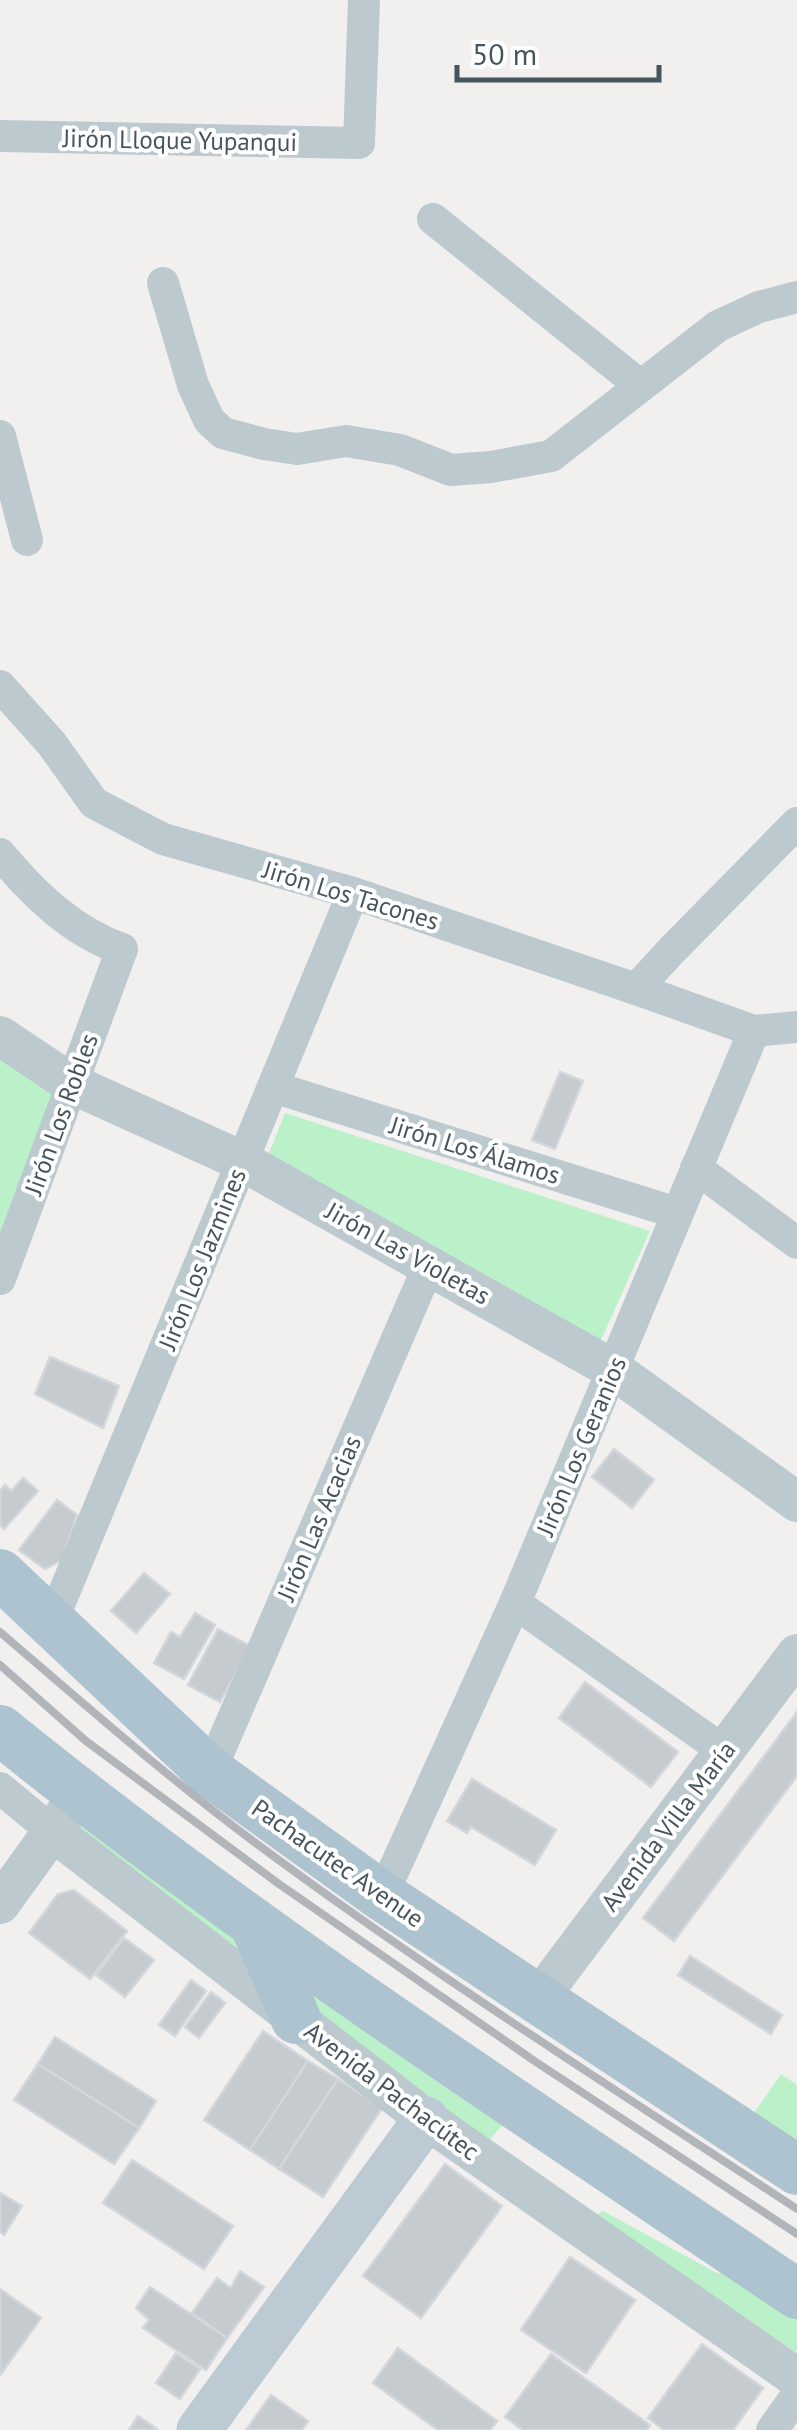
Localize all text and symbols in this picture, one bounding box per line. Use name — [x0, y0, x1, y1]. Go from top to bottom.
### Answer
scale bar — [457, 20, 660, 82]
text: 50 m — [472, 34, 537, 73]
street label: Jirón Lloque Yupanqui — [62, 122, 297, 158]
street label: Jirón Los Tacones — [258, 853, 443, 937]
street label: Jirón Los Robles — [17, 1029, 105, 1200]
street label: Jirón Los Álamos — [385, 1109, 564, 1191]
street label: Jirón Los Jazmines — [151, 1164, 253, 1355]
street label: Jirón Las Violetas — [319, 1194, 496, 1311]
street label: Jirón Los Geranios — [528, 1352, 633, 1541]
street label: Jirón Las Acacias — [269, 1431, 368, 1606]
street label: Avenida Villa María — [594, 1735, 742, 1917]
street label: Pachacutec Avenue — [246, 1792, 430, 1934]
street label: Avenida Pachacútec — [298, 2015, 486, 2167]

